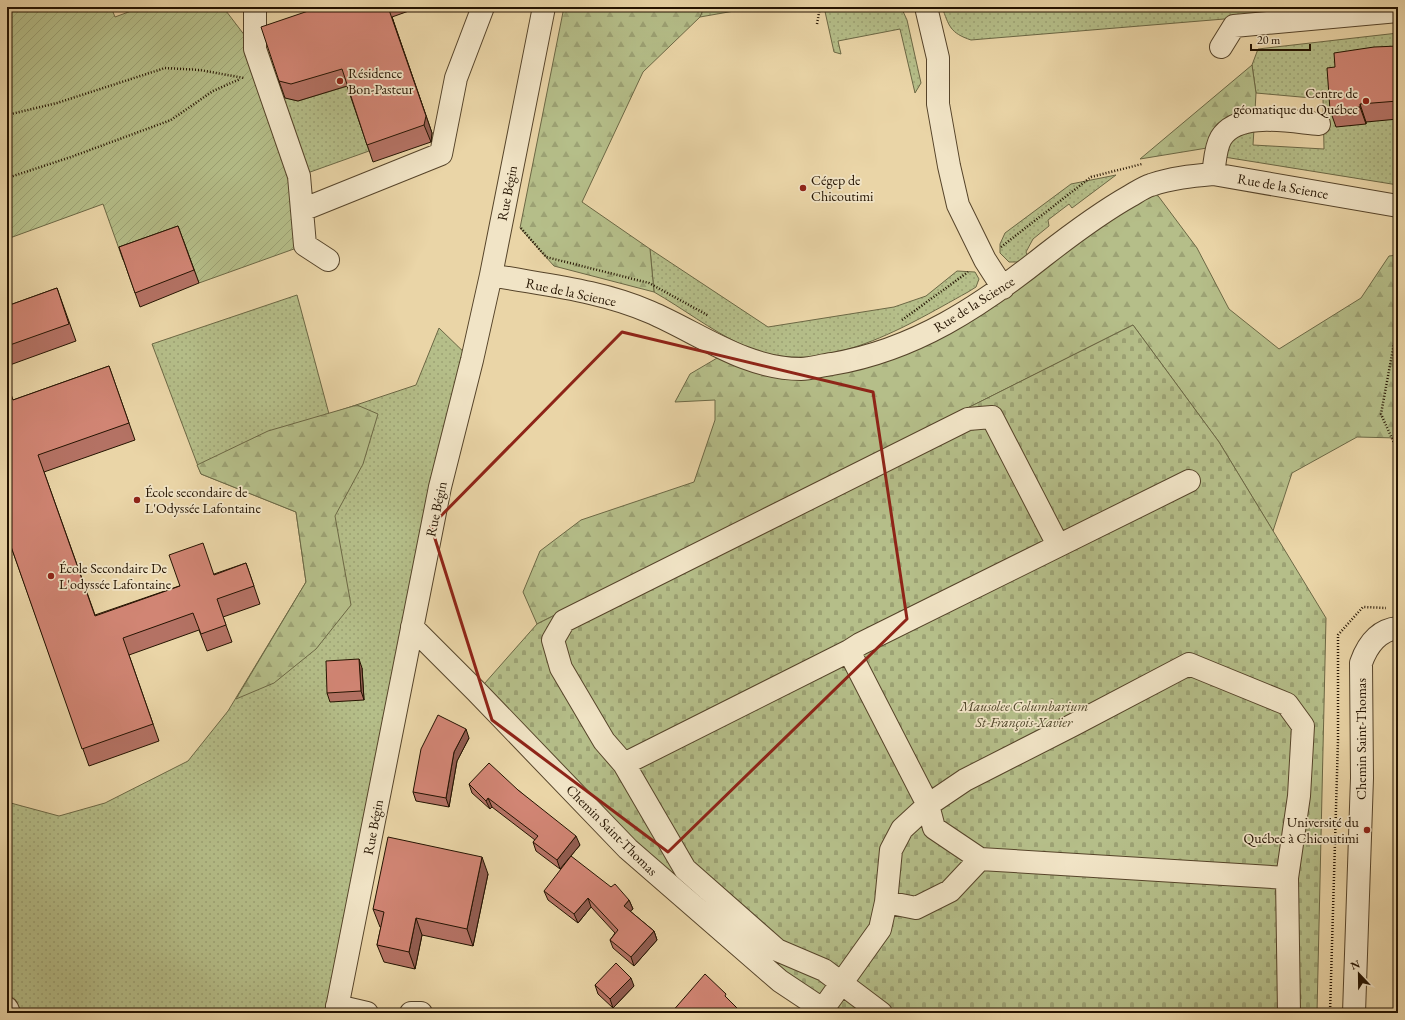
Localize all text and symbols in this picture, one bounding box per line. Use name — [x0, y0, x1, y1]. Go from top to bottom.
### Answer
scale bar — [1251, 26, 1310, 52]
text: 20 m — [1257, 32, 1281, 48]
place label: Résidence Bon-Pasteur — [348, 64, 414, 98]
marker: Résidence Bon-Pasteur — [335, 76, 345, 86]
place label: Centre de géomatique du Québec — [1233, 84, 1359, 118]
marker: Centre de géomatique du Québec — [1361, 96, 1371, 106]
street label: Rue Bégin — [493, 163, 521, 222]
street label: Rue de la Science — [1236, 169, 1330, 203]
place label: Cégep de Chicoutimi — [811, 171, 874, 205]
marker: Cégep de Chicoutimi — [798, 183, 808, 193]
street label: Rue de la Science — [930, 272, 1018, 336]
street label: Rue de la Science — [524, 274, 618, 310]
street label: Rue Bégin — [421, 479, 451, 538]
place label: École secondaire de L'Odyssée Lafontaine — [145, 483, 261, 517]
marker: École secondaire de L'Odyssée Lafontaine — [132, 495, 142, 505]
place label: École Secondaire De L'odyssée Lafontaine — [59, 559, 172, 593]
marker: École Secondaire De L'odyssée Lafontaine — [46, 571, 56, 581]
street label: Chemin Saint-Thomas — [1352, 678, 1370, 800]
park label: Mausolee Columbarium St-François-Xavier — [959, 697, 1088, 731]
street label: Chemin Saint-Thomas — [563, 781, 662, 880]
street label: Rue Bégin — [359, 797, 387, 856]
place label: Université du Québec à Chicoutimi — [1244, 813, 1360, 847]
marker: Université du Québec à Chicoutimi — [1362, 825, 1372, 835]
north arrow — [1339, 954, 1379, 994]
text: N — [1349, 957, 1362, 973]

